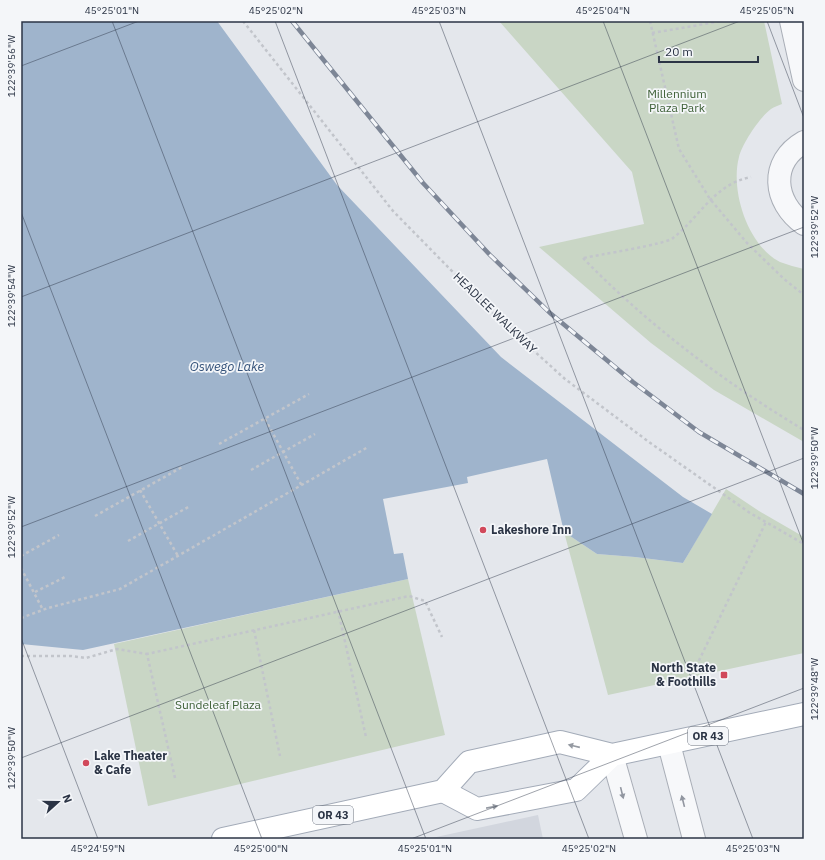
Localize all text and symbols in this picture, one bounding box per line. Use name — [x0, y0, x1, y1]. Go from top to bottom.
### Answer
text: 45°25'01"N — [85, 4, 139, 17]
text: 45°25'02"N — [249, 4, 303, 17]
text: 45°25'03"N — [412, 4, 466, 17]
text: 45°25'04"N — [576, 4, 630, 17]
text: 45°25'05"N — [740, 4, 794, 17]
text: 122°39'56"W — [5, 35, 18, 97]
scale bar — [659, 38, 758, 64]
text: 20 m — [665, 44, 693, 59]
park label: Millennium Plaza Park — [647, 86, 707, 115]
text: 122°39'52"W — [808, 196, 821, 258]
text: 122°39'54"W — [5, 265, 18, 327]
street label: HEADLEE WALKWAY — [450, 269, 540, 356]
water label: Oswego Lake — [190, 358, 265, 375]
text: 122°39'50"W — [808, 427, 821, 489]
text: 122°39'52"W — [5, 496, 18, 558]
place label: Lakeshore Inn — [491, 522, 571, 537]
marker: Lakeshore Inn — [478, 525, 488, 535]
text: 122°39'48"W — [808, 658, 821, 720]
place label: North State & Foothills — [651, 660, 716, 689]
marker: North State & Foothills — [719, 670, 729, 680]
park label: Sundeleaf Plaza — [175, 697, 262, 712]
text: 122°39'50"W — [5, 727, 18, 789]
road number: OR 43 — [688, 727, 728, 745]
one-way arrow — [568, 742, 581, 748]
place label: Lake Theater & Cafe — [94, 748, 167, 777]
marker: Lake Theater & Cafe — [81, 758, 91, 768]
north arrow — [38, 782, 78, 822]
one-way arrow — [619, 787, 625, 799]
text: N — [59, 792, 75, 805]
one-way arrow — [680, 795, 686, 808]
one-way arrow — [485, 803, 498, 809]
road number: OR 43 — [313, 806, 353, 824]
text: 45°24'59"N — [71, 842, 125, 855]
text: 45°25'00"N — [234, 842, 288, 855]
text: 45°25'01"N — [398, 842, 452, 855]
text: 45°25'02"N — [562, 842, 616, 855]
text: 45°25'03"N — [726, 842, 780, 855]

